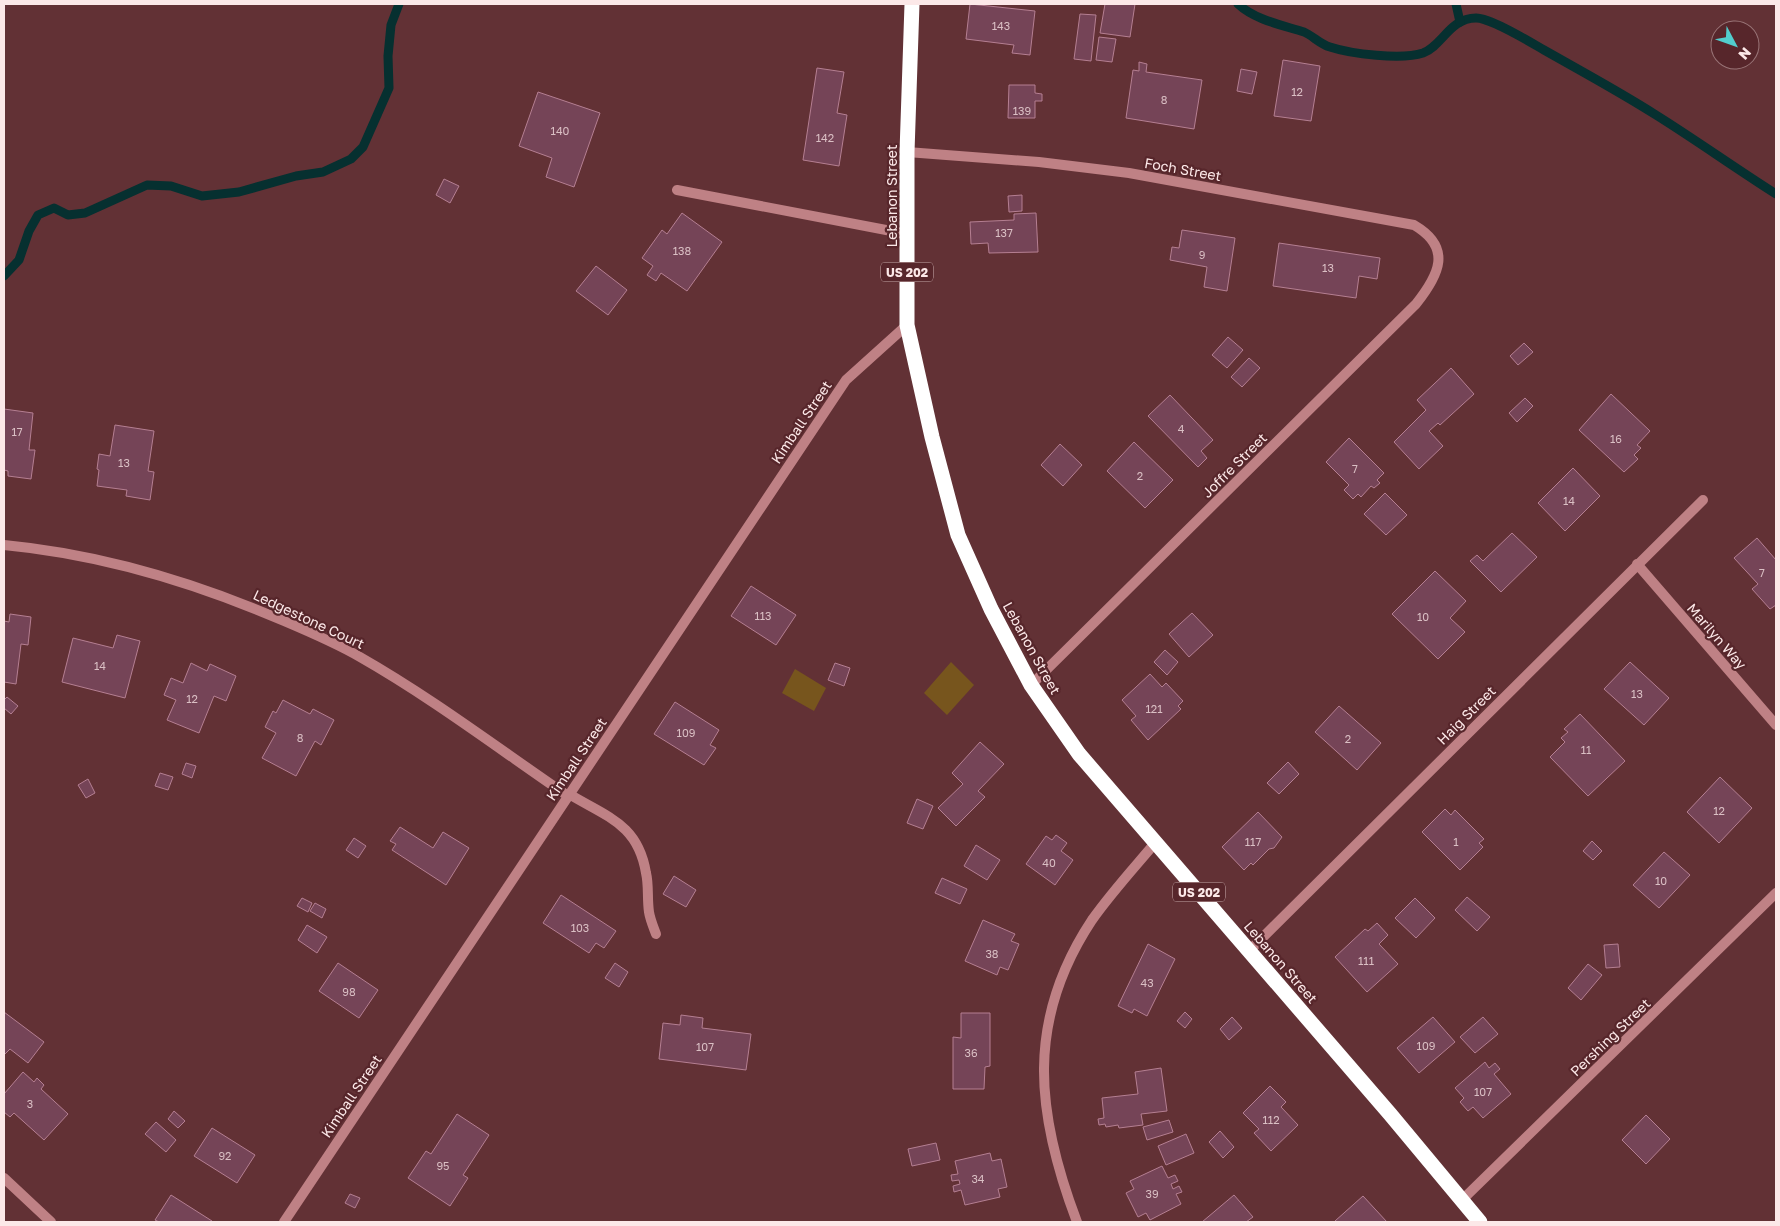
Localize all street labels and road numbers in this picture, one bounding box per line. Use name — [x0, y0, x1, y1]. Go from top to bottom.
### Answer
street label: Lebanon Street — [883, 144, 900, 248]
street label: Foch Street — [1143, 154, 1223, 184]
road number: US 202 — [881, 262, 933, 282]
street label: Kimball Street — [767, 377, 835, 467]
street label: Joffre Street — [1198, 429, 1270, 501]
street label: Ledgestone Court — [251, 586, 367, 652]
street label: Lebanon Street — [1000, 599, 1064, 697]
street label: Marilyn Way — [1684, 600, 1750, 673]
street label: Haig Street — [1433, 682, 1499, 748]
street label: Kimball Street — [542, 714, 610, 804]
road number: US 202 — [1173, 882, 1225, 902]
street label: Lebanon Street — [1241, 918, 1321, 1006]
street label: Pershing Street — [1566, 995, 1654, 1079]
street label: Kimball Street — [317, 1051, 385, 1141]

